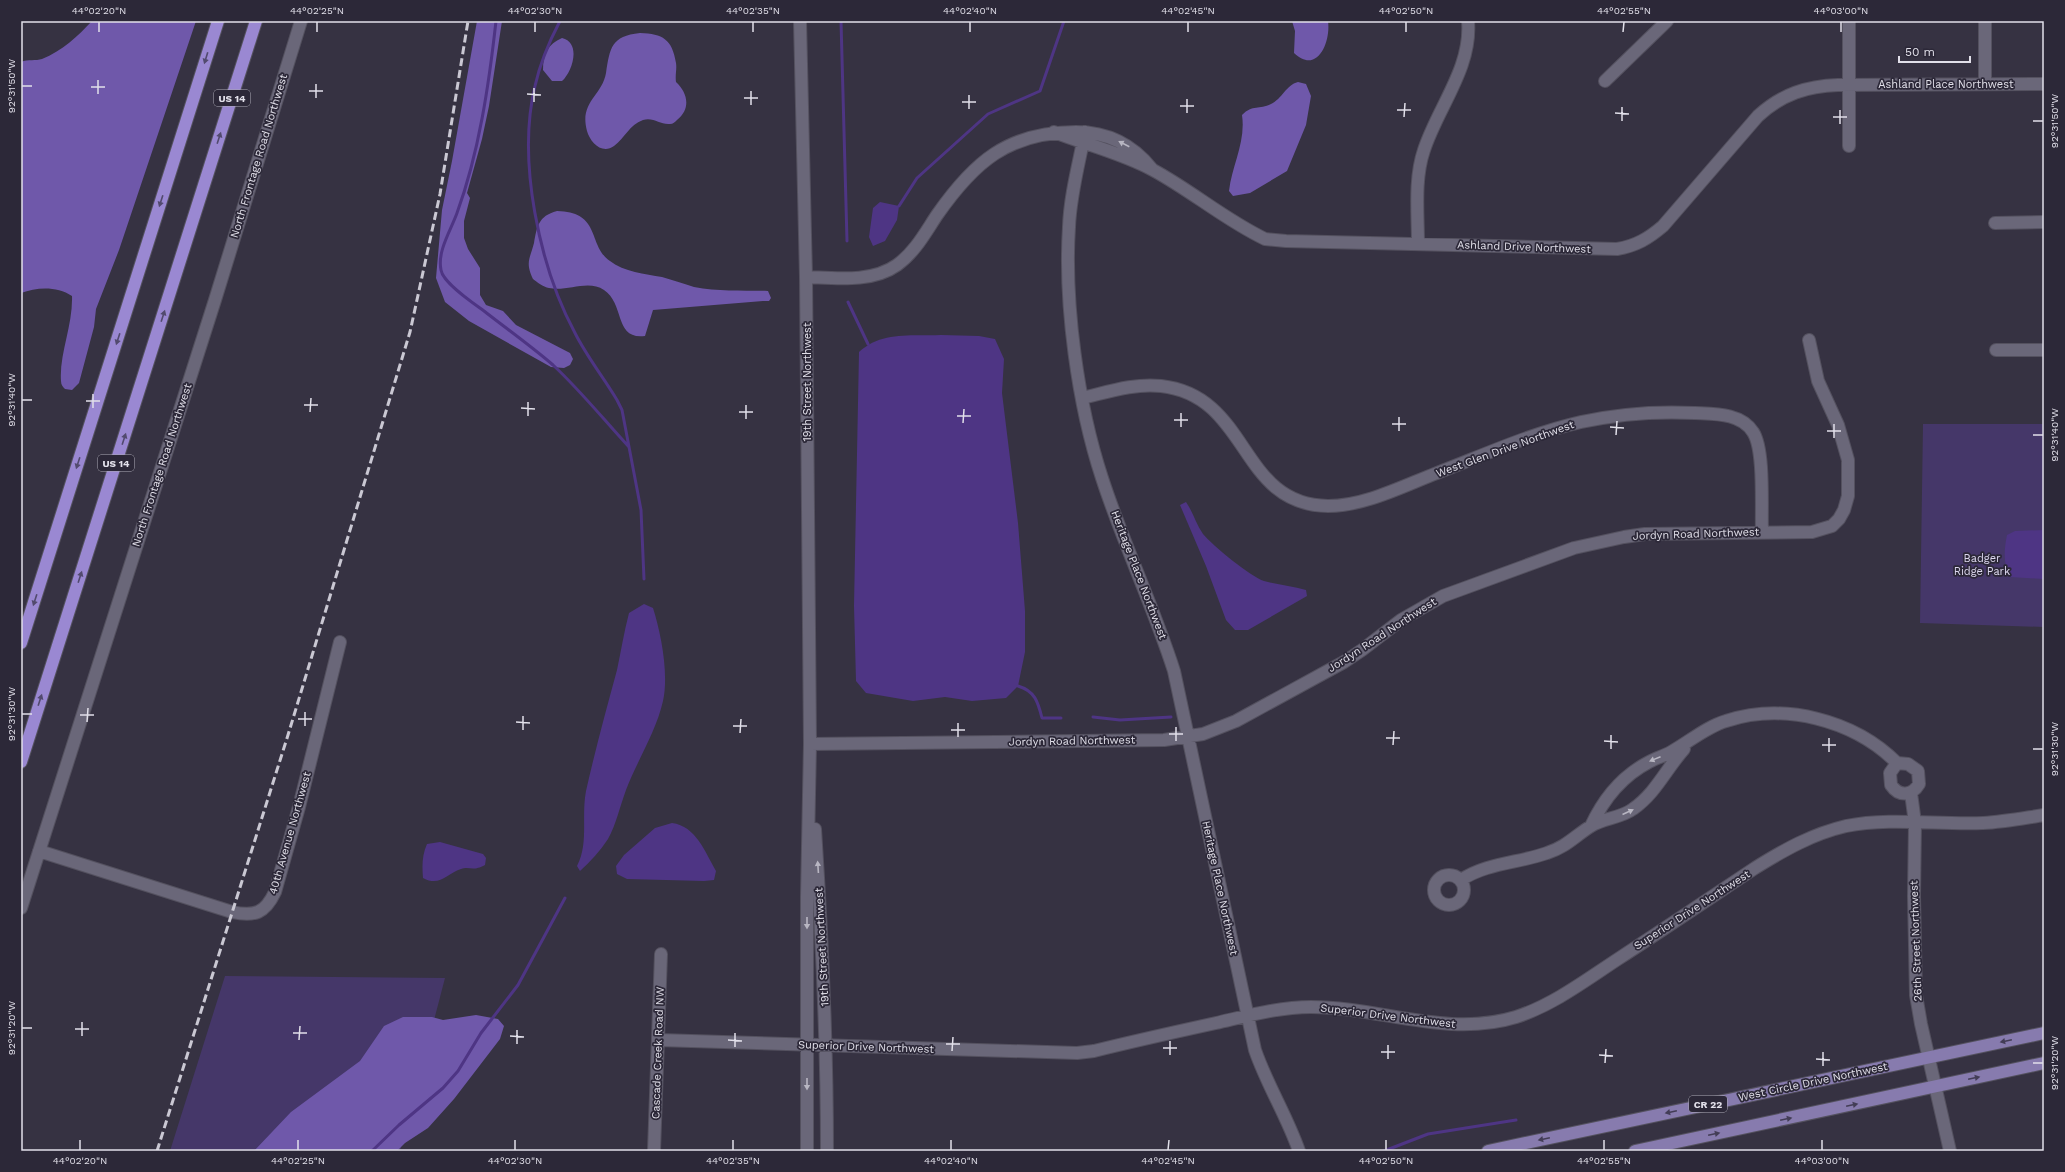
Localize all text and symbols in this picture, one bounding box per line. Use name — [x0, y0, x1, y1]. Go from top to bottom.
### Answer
text: 44°02'20"N — [72, 5, 126, 16]
text: 44°02'25"N — [290, 5, 344, 16]
text: 44°02'30"N — [508, 5, 562, 16]
text: 44°02'35"N — [726, 5, 780, 16]
text: 44°02'40"N — [943, 5, 997, 16]
text: 44°02'45"N — [1161, 5, 1215, 16]
text: 44°02'50"N — [1379, 5, 1433, 16]
text: 44°02'55"N — [1597, 5, 1651, 16]
text: 44°03'00"N — [1814, 5, 1868, 16]
scale bar — [1899, 38, 1970, 64]
text: 50 m — [1905, 45, 1935, 59]
one-way arrow — [203, 53, 209, 65]
text: 92°31'50"W — [6, 58, 17, 113]
street label: North Frontage Road Northwest — [228, 72, 290, 240]
street label: Ashland Place Northwest — [1878, 78, 2014, 91]
road number: US 14 — [214, 90, 250, 106]
text: 92°31'50"W — [2049, 93, 2060, 148]
one-way arrow — [216, 132, 222, 144]
one-way arrow — [1118, 141, 1130, 147]
one-way arrow — [158, 196, 164, 208]
street label: Ashland Drive Northwest — [1457, 238, 1591, 256]
one-way arrow — [160, 309, 166, 321]
street label: 19th Street Northwest — [801, 322, 814, 441]
one-way arrow — [115, 333, 121, 345]
text: 92°31'40"W — [6, 373, 17, 427]
street label: North Frontage Road Northwest — [129, 381, 195, 548]
text: 92°31'40"W — [2049, 408, 2060, 462]
street label: West Glen Drive Northwest — [1434, 418, 1576, 480]
one-way arrow — [121, 433, 127, 445]
road number: US 14 — [98, 455, 134, 471]
one-way arrow — [75, 457, 81, 469]
street label: Heritage Place Northwest — [1108, 509, 1170, 642]
street label: Jordyn Road Northwest — [1632, 525, 1760, 543]
park label: Badger Ridge Park — [1954, 552, 2010, 578]
one-way arrow — [77, 570, 83, 582]
one-way arrow — [32, 594, 38, 606]
street label: Jordyn Road Northwest — [1325, 595, 1439, 675]
text: 92°31'30"W — [6, 686, 17, 741]
one-way arrow — [38, 694, 44, 706]
text: 92°31'30"W — [2049, 721, 2060, 776]
street label: Jordyn Road Northwest — [1009, 733, 1136, 749]
one-way arrow — [1648, 757, 1660, 763]
street label: 40th Avenue Northwest — [266, 770, 314, 896]
one-way arrow — [1622, 809, 1633, 815]
street label: Heritage Place Northwest — [1199, 820, 1241, 957]
one-way arrow — [814, 861, 821, 873]
street label: Superior Drive Northwest — [1631, 867, 1753, 952]
street label: 26th Street Northwest — [1907, 880, 1925, 1002]
street label: 19th Street Northwest — [812, 887, 832, 1007]
one-way arrow — [804, 917, 810, 930]
street label: Cascade Creek Road NW — [649, 986, 667, 1119]
text: 92°31'20"W — [6, 1000, 17, 1055]
street label: Superior Drive Northwest — [1320, 1001, 1457, 1031]
text: 92°31'20"W — [2049, 1035, 2060, 1090]
street label: Superior Drive Northwest — [798, 1038, 935, 1056]
one-way arrow — [2000, 1039, 2012, 1045]
street label: West Circle Drive Northwest — [1737, 1060, 1889, 1104]
one-way arrow — [1968, 1075, 1980, 1081]
one-way arrow — [804, 1078, 810, 1091]
road number: CR 22 — [1689, 1096, 1727, 1112]
one-way arrow — [1846, 1101, 1858, 1107]
one-way arrow — [1665, 1110, 1678, 1116]
one-way arrow — [1780, 1115, 1792, 1121]
one-way arrow — [1708, 1131, 1720, 1137]
one-way arrow — [1538, 1137, 1550, 1143]
text: 44°02'20"N — [53, 1155, 107, 1166]
text: 44°02'25"N — [271, 1155, 325, 1166]
text: 44°02'30"N — [488, 1155, 542, 1166]
text: 44°02'35"N — [706, 1155, 760, 1166]
text: 44°02'40"N — [924, 1155, 978, 1166]
text: 44°02'45"N — [1141, 1155, 1195, 1166]
text: 44°02'50"N — [1359, 1155, 1413, 1166]
text: 44°02'55"N — [1577, 1155, 1631, 1166]
text: 44°03'00"N — [1795, 1155, 1849, 1166]

